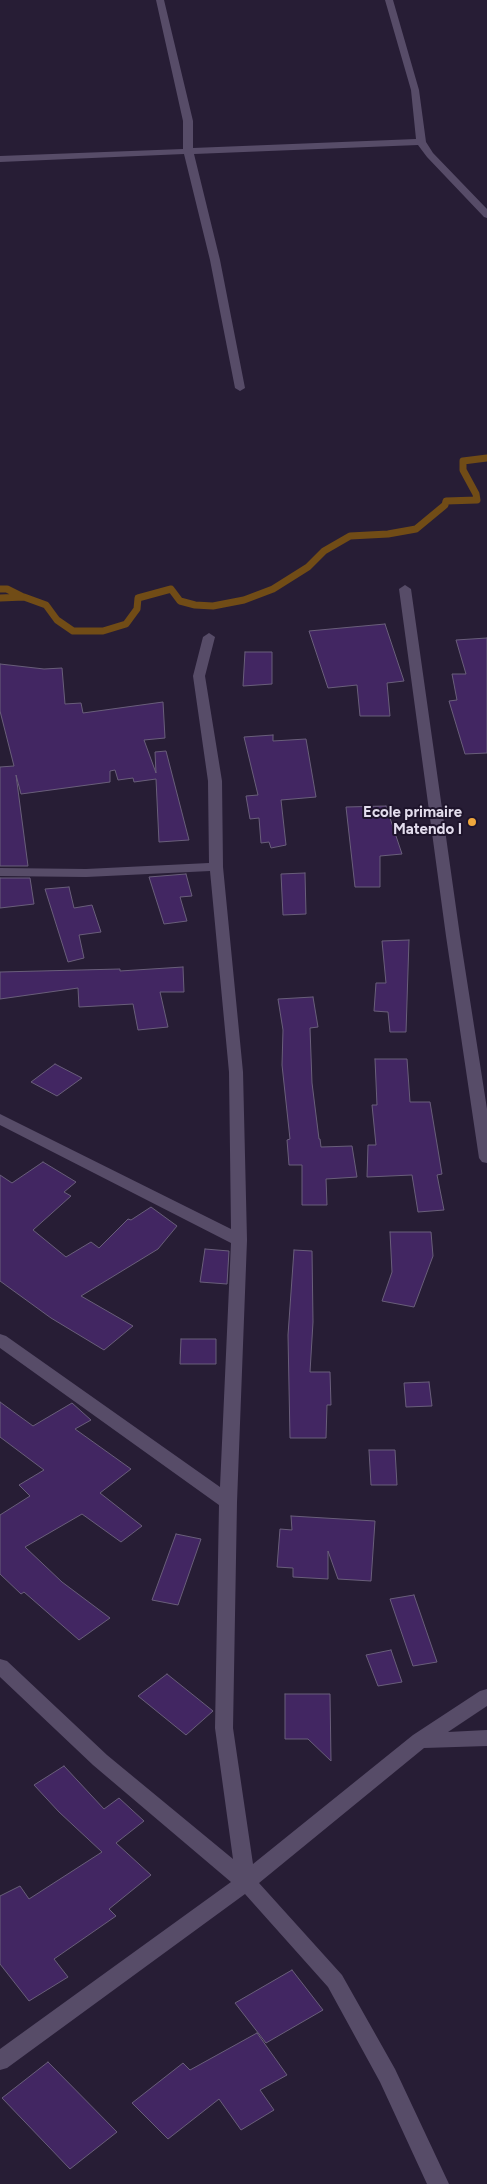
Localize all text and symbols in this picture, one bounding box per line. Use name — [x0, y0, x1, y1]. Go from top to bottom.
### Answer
place label: Ecole primaire Matendo I — [363, 804, 462, 839]
marker: Ecole primaire Matendo I — [466, 816, 478, 828]

